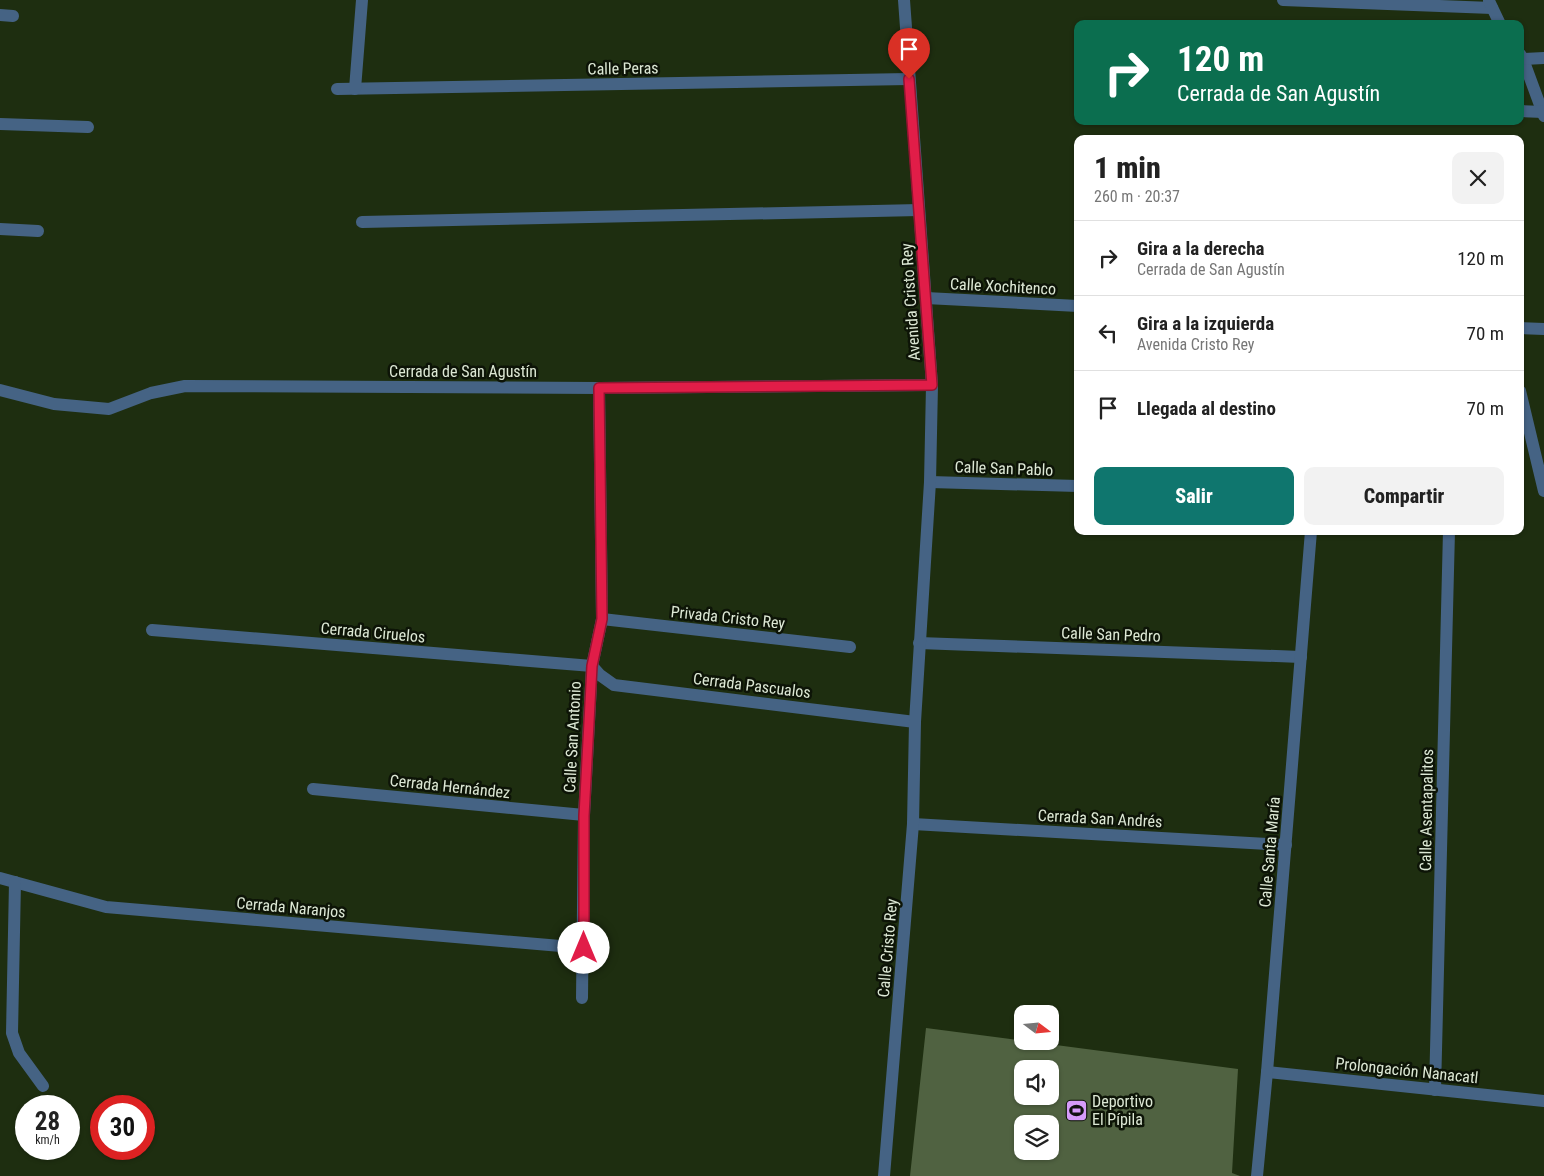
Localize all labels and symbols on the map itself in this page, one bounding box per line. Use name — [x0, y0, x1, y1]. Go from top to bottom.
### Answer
pin — [888, 28, 930, 79]
street label: Calle Peras — [587, 58, 659, 79]
street label: Avenida Cristo Rey — [897, 242, 924, 361]
street label: Calle Xochitenco — [949, 274, 1056, 299]
street label: Cerrada de San Agustín — [389, 362, 537, 381]
street label: Calle San Pablo — [954, 457, 1054, 480]
street label: Privada Cristo Rey — [670, 602, 786, 633]
street label: Cerrada Ciruelos — [320, 618, 426, 647]
street label: Calle San Pedro — [1061, 623, 1161, 646]
street label: Cerrada Pascualos — [692, 669, 812, 702]
street label: Calle San Antonio — [560, 681, 585, 793]
street label: Calle Asentapalitos — [1416, 749, 1437, 871]
street label: Cerrada Hernández — [389, 771, 511, 802]
street label: Calle Santa María — [1255, 796, 1284, 908]
street label: Cerrada San Andrés — [1037, 806, 1163, 831]
street label: Cerrada Naranjos — [236, 893, 346, 922]
street label: Calle Cristo Rey — [874, 898, 901, 998]
position arrow — [557, 921, 609, 973]
north arrow — [1014, 1005, 1059, 1050]
street label: Prolongación Nanacatl — [1335, 1054, 1479, 1087]
place label: Deportivo El Pípila — [1092, 1092, 1153, 1129]
speed limit sign: 30 — [90, 1095, 155, 1160]
sports icon: Deportivo El Pípila — [1064, 1098, 1088, 1122]

